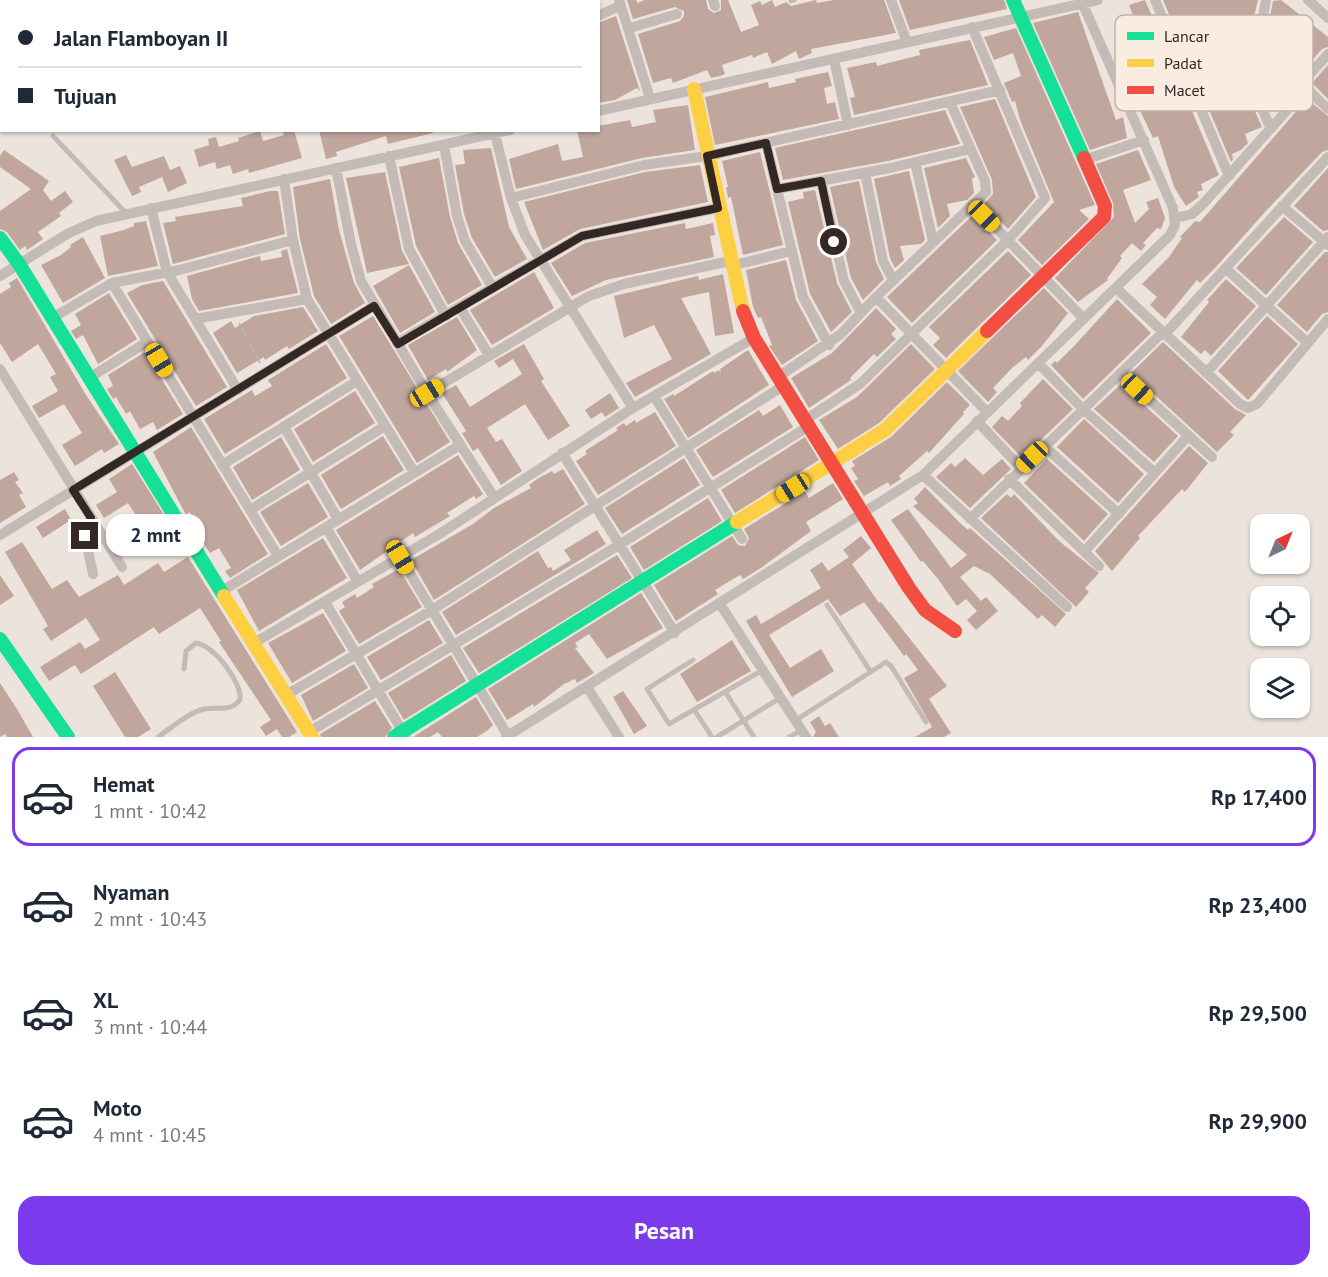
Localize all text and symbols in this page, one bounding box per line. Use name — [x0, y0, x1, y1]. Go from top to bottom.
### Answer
legend — [1115, 15, 1313, 111]
text: Jalan Flamboyan II — [54, 24, 228, 52]
text: Lancar — [1164, 26, 1210, 46]
text: Padat — [1164, 53, 1203, 73]
text: Macet — [1164, 80, 1206, 100]
text: Tujuan — [54, 82, 117, 110]
car — [965, 197, 1003, 235]
route start — [820, 228, 847, 255]
car — [142, 340, 176, 380]
car — [1118, 370, 1156, 408]
car — [407, 376, 447, 410]
car — [1013, 438, 1051, 476]
car — [773, 471, 813, 505]
north arrow — [1250, 514, 1310, 574]
map controls — [1250, 514, 1310, 718]
callout: 2 mnt — [106, 515, 205, 557]
route end — [71, 522, 98, 549]
text: 2 mnt — [130, 522, 181, 548]
car — [383, 537, 417, 577]
button: locate — [1250, 586, 1310, 646]
button: layers — [1250, 658, 1310, 718]
icon: car — [21, 770, 75, 824]
text: Hemat — [93, 770, 155, 798]
text: Rp 17,400 — [1211, 783, 1307, 811]
text: 1 mnt · 10:42 — [93, 798, 207, 824]
icon: car — [21, 878, 75, 932]
text: Nyaman — [93, 878, 170, 906]
text: Rp 23,400 — [1208, 891, 1307, 919]
text: 2 mnt · 10:43 — [93, 906, 207, 932]
icon: car — [21, 986, 75, 1040]
text: XL — [93, 986, 118, 1014]
text: Rp 29,500 — [1208, 999, 1307, 1027]
text: 3 mnt · 10:44 — [93, 1014, 207, 1040]
icon: car — [21, 1094, 75, 1148]
text: Moto — [93, 1094, 142, 1122]
text: Rp 29,900 — [1208, 1107, 1307, 1135]
text: 4 mnt · 10:45 — [93, 1122, 207, 1148]
button: Pesan — [18, 1196, 1310, 1265]

